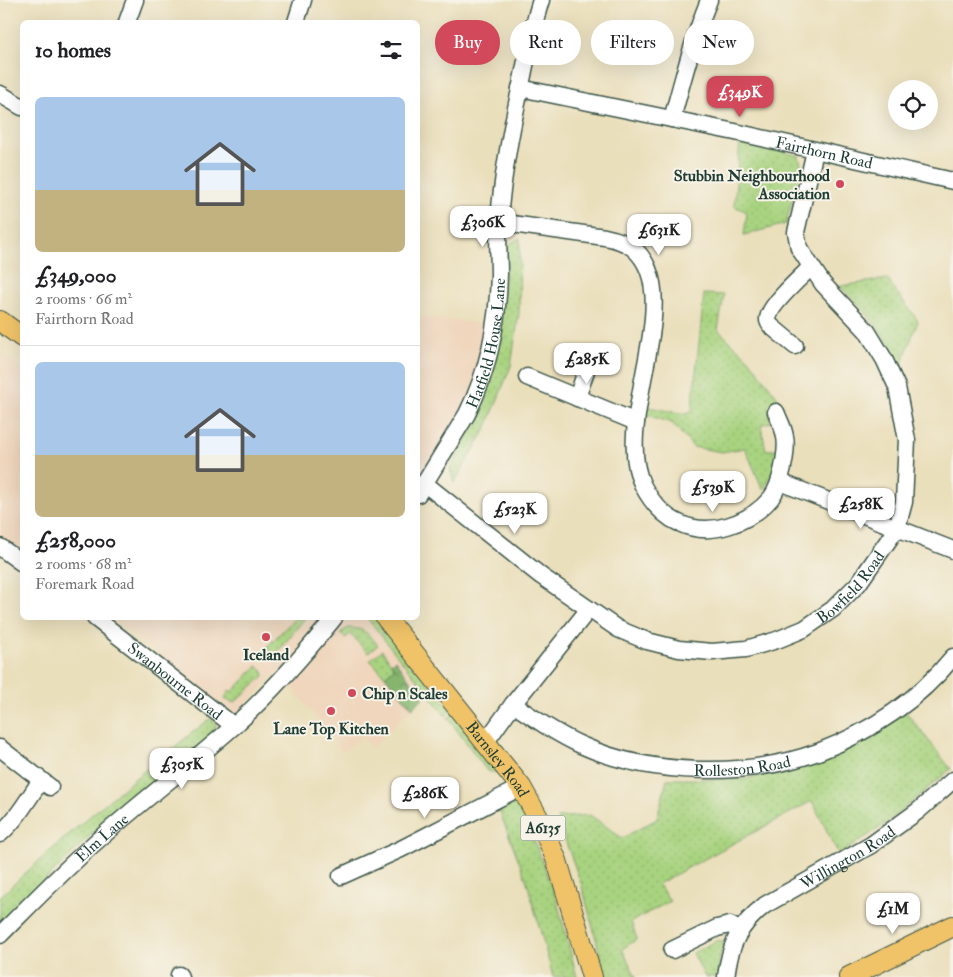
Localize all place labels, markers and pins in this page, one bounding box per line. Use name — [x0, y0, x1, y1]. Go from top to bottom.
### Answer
pin: £349K — [705, 76, 775, 118]
place label: Stubbin Neighbourhood Association — [674, 166, 831, 204]
marker: Stubbin Neighbourhood Association — [834, 178, 846, 190]
pin: £306K — [448, 206, 518, 248]
pin: £631K — [624, 214, 694, 256]
pin: £285K — [552, 342, 622, 385]
pin: £539K — [678, 470, 748, 513]
pin: £258K — [826, 488, 896, 530]
pin: £523K — [480, 492, 550, 535]
marker: Iceland — [260, 631, 272, 643]
place label: Iceland — [243, 645, 289, 665]
place label: Chip n Scales — [362, 684, 448, 705]
marker: Chip n Scales — [346, 687, 358, 699]
marker: Lane Top Kitchen — [325, 705, 337, 717]
place label: Lane Top Kitchen — [273, 719, 390, 740]
pin: £305K — [147, 748, 217, 790]
pin: £286K — [390, 776, 460, 819]
pin: £1M — [869, 892, 917, 935]

